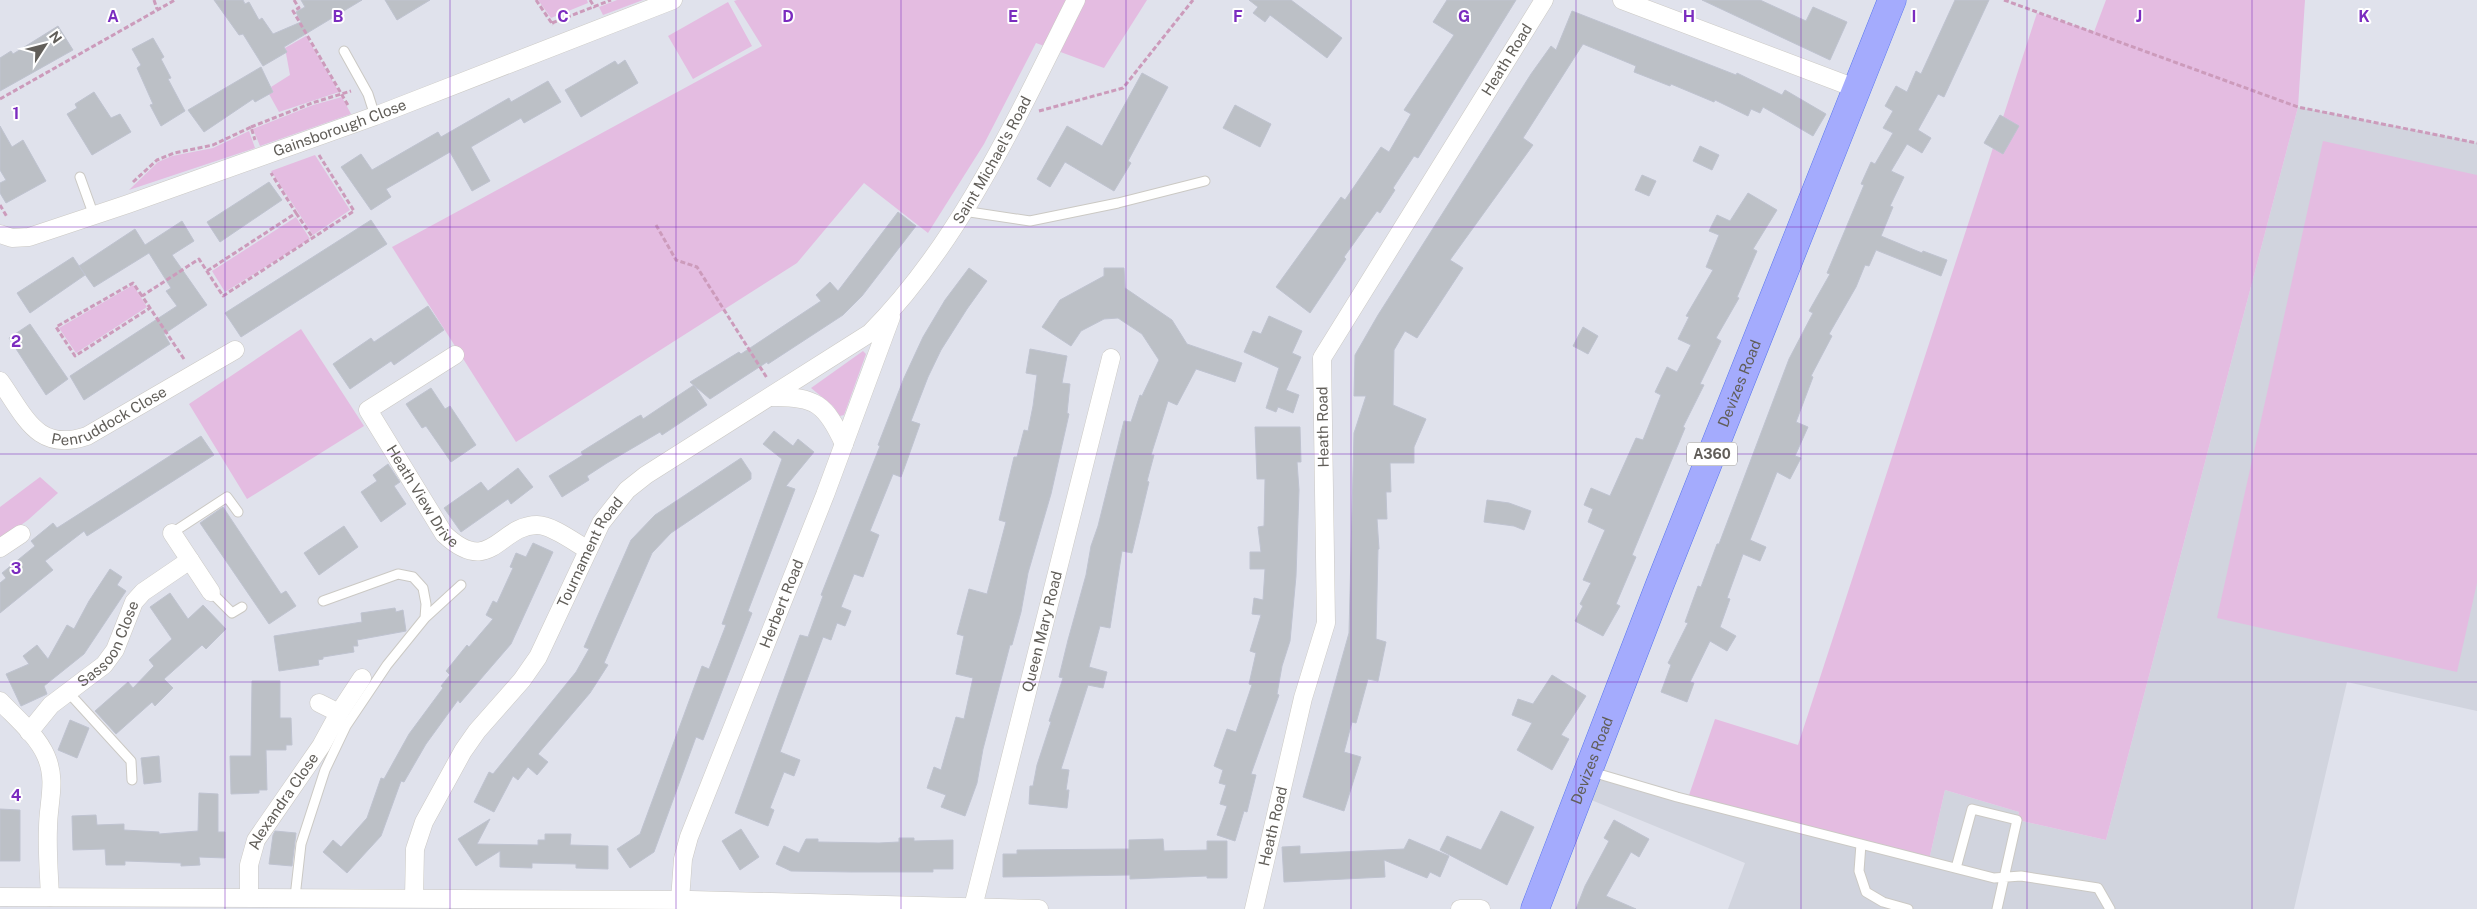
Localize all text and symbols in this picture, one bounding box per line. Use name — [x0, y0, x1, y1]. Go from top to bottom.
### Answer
text: A — [107, 7, 119, 26]
text: B — [333, 7, 344, 26]
text: C — [557, 7, 569, 26]
text: D — [782, 7, 794, 26]
text: E — [1008, 7, 1018, 26]
text: F — [1233, 7, 1243, 26]
text: G — [1458, 7, 1470, 26]
text: H — [1683, 7, 1695, 26]
text: I — [1912, 7, 1916, 26]
text: J — [2136, 7, 2142, 26]
text: K — [2358, 7, 2370, 26]
north arrow — [20, 20, 70, 70]
street label: Heath Road — [1478, 20, 1535, 99]
text: N — [46, 28, 65, 46]
street label: Saint Michael's Road — [949, 93, 1034, 227]
street label: Gainsborough Close — [271, 96, 409, 160]
text: 1 — [13, 104, 19, 123]
text: 2 — [11, 332, 21, 351]
street label: Devizes Road — [1714, 337, 1764, 429]
street label: Penruddock Close — [50, 383, 169, 448]
street label: Heath Road — [1313, 386, 1332, 468]
street label: Heath View Drive — [383, 442, 462, 551]
road number: A360 — [1687, 442, 1737, 466]
street label: Tournament Road — [554, 494, 626, 610]
street label: Herbert Road — [756, 557, 807, 650]
text: 3 — [11, 559, 21, 578]
street label: Queen Mary Road — [1018, 569, 1065, 694]
street label: Sassoon Close — [74, 598, 142, 690]
street label: Devizes Road — [1567, 714, 1616, 807]
street label: Alexandra Close — [245, 749, 322, 852]
street label: Heath Road — [1255, 784, 1290, 868]
text: 4 — [11, 786, 22, 805]

